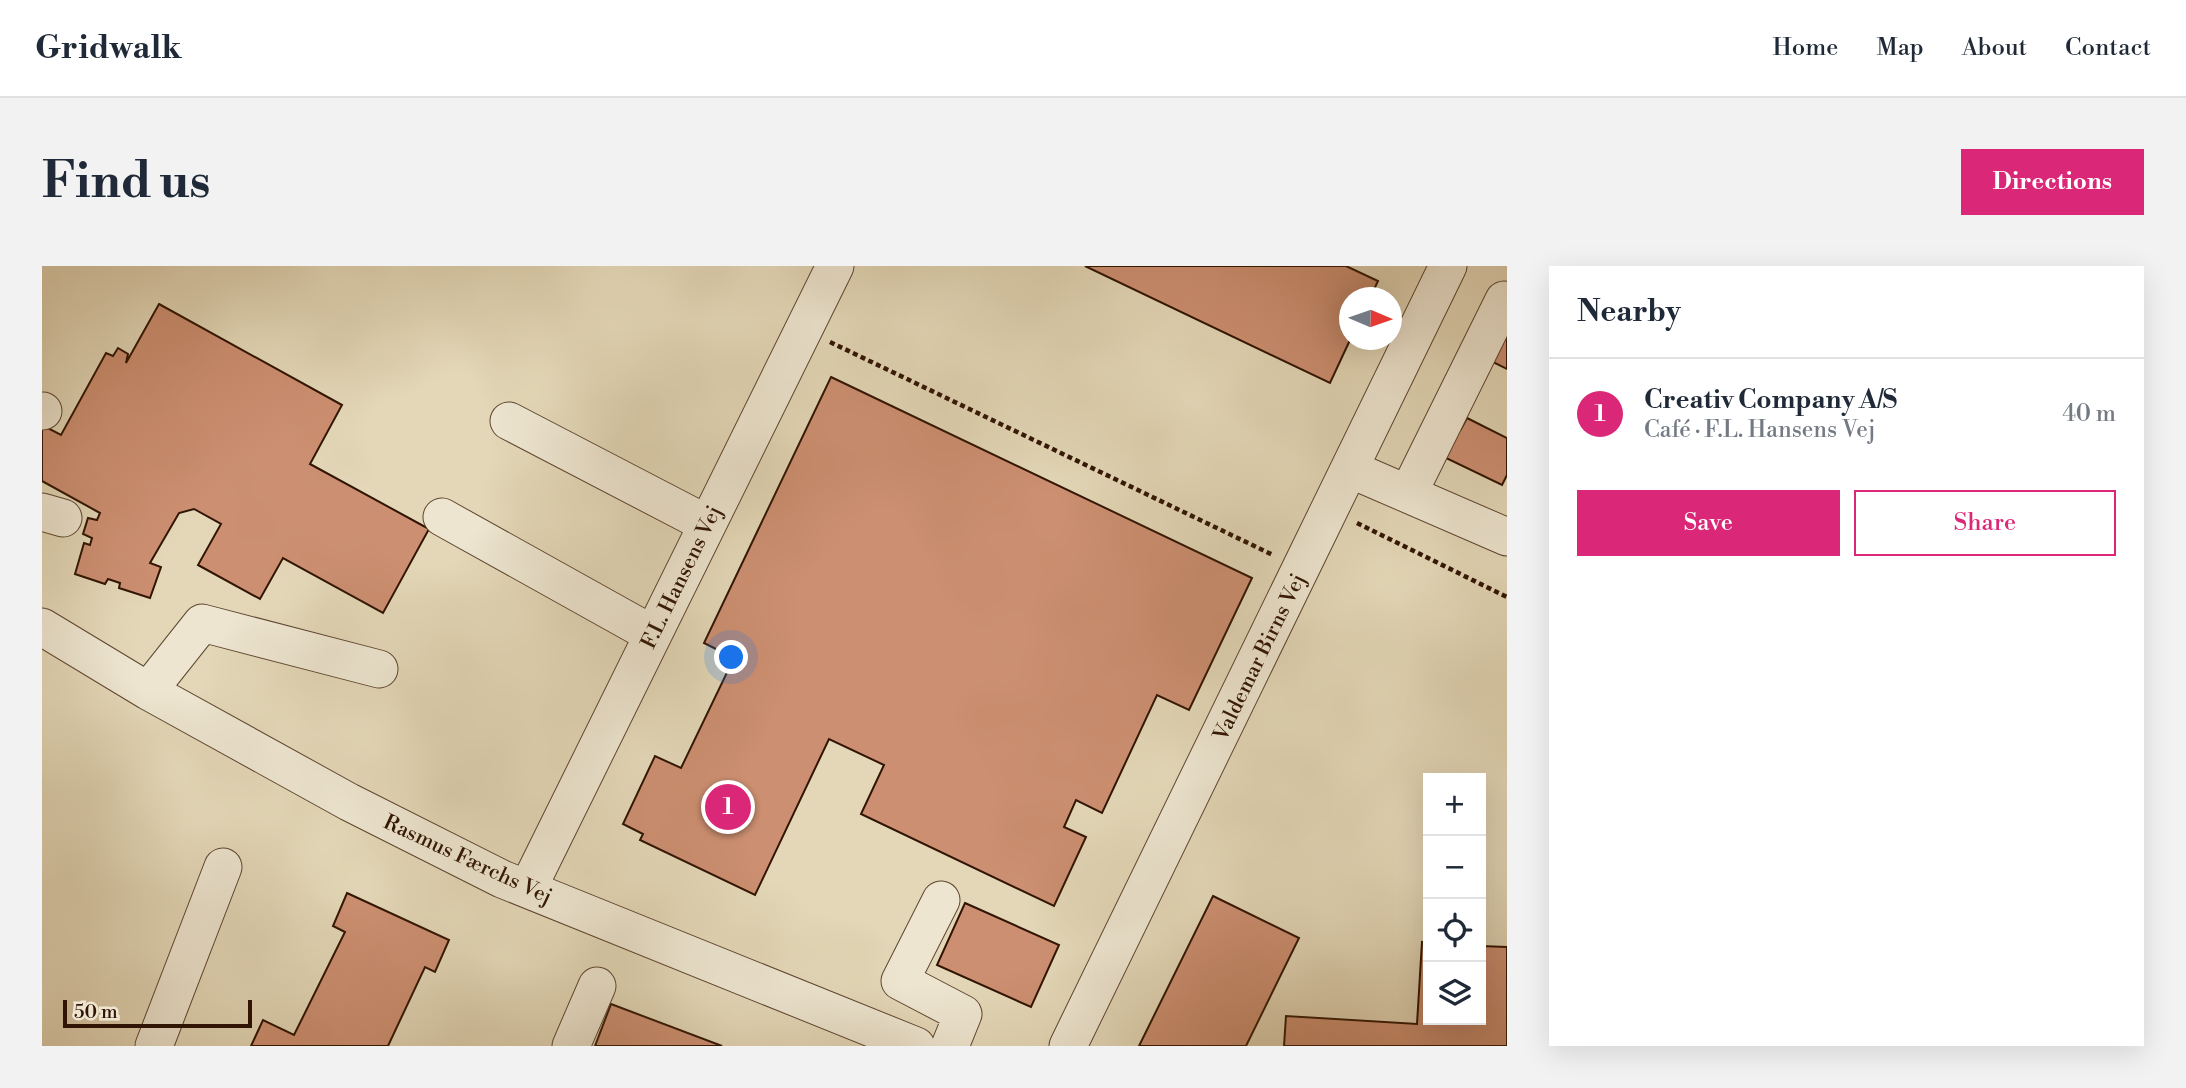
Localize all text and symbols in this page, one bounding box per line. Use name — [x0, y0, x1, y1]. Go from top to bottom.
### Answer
text: Gridwalk — [35, 28, 182, 69]
text: Home — [1773, 33, 1838, 63]
text: Map — [1876, 33, 1924, 63]
text: About — [1962, 33, 2027, 63]
text: Contact — [2065, 33, 2151, 63]
button: Directions — [1961, 149, 2144, 215]
text: Find us — [42, 152, 211, 213]
north arrow — [1339, 287, 1402, 350]
text: Nearby — [1577, 293, 1681, 331]
text: Creativ Company A/S — [1644, 384, 1897, 416]
text: 1 — [1594, 400, 1606, 428]
text: 40 m — [2062, 400, 2116, 428]
text: Café · F.L. Hansens Vej — [1644, 416, 1876, 444]
button: Save — [1577, 490, 1840, 556]
button: Share — [1854, 490, 2116, 556]
street label: F.L. Hansens Vej — [636, 501, 728, 653]
street label: Valdemar Birns Vej — [1208, 570, 1312, 746]
your location — [714, 640, 748, 674]
map controls — [1423, 773, 1486, 1025]
button: + — [1423, 773, 1486, 836]
pin: 1 — [705, 781, 751, 833]
street label: Rasmus Færchs Vej — [379, 809, 556, 910]
button: − — [1423, 836, 1486, 899]
button: locate — [1423, 899, 1486, 962]
button: layers — [1423, 962, 1486, 1025]
scale bar — [63, 997, 252, 1029]
text: 50 m — [74, 1000, 118, 1024]

